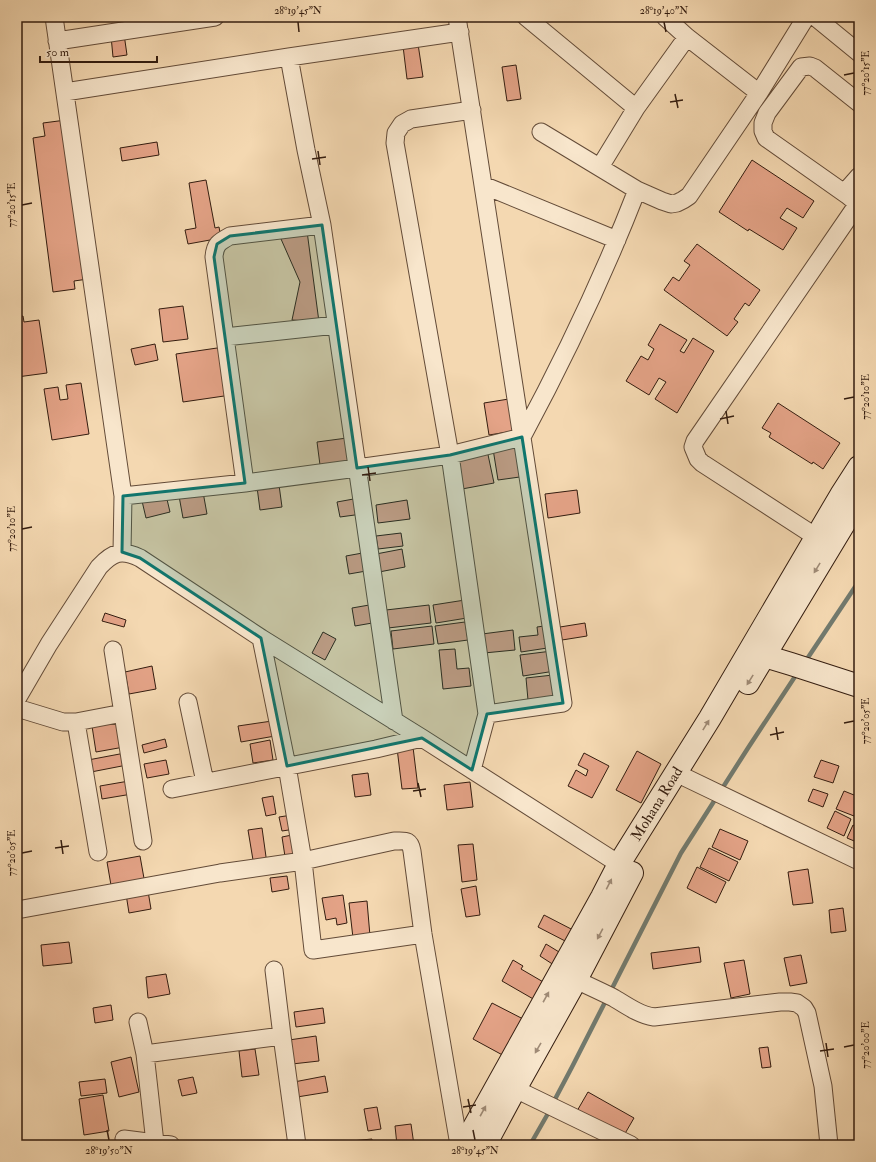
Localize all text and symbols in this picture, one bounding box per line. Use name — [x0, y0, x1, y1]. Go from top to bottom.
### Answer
text: 28°19'45"N — [274, 5, 322, 17]
text: 28°19'40"N — [640, 5, 688, 17]
scale bar — [40, 38, 157, 64]
text: 50 m — [46, 45, 70, 60]
text: 77°20'15"E — [860, 51, 872, 95]
text: 77°20'15"E — [6, 183, 18, 227]
text: 77°20'10"E — [860, 374, 872, 420]
text: 77°20'10"E — [6, 506, 18, 552]
one-way arrow — [814, 562, 821, 574]
one-way arrow — [747, 674, 754, 686]
text: 77°20'05"E — [860, 698, 872, 744]
one-way arrow — [702, 720, 710, 730]
street label: Mohana Road — [627, 763, 688, 845]
text: 77°20'05"E — [6, 830, 18, 876]
one-way arrow — [606, 878, 612, 889]
one-way arrow — [597, 929, 604, 940]
one-way arrow — [542, 991, 549, 1003]
text: 77°20'00"E — [860, 1021, 872, 1069]
one-way arrow — [534, 1042, 541, 1054]
one-way arrow — [479, 1105, 486, 1117]
text: 28°19'50"N — [85, 1145, 133, 1157]
text: 28°19'45"N — [451, 1145, 499, 1157]

